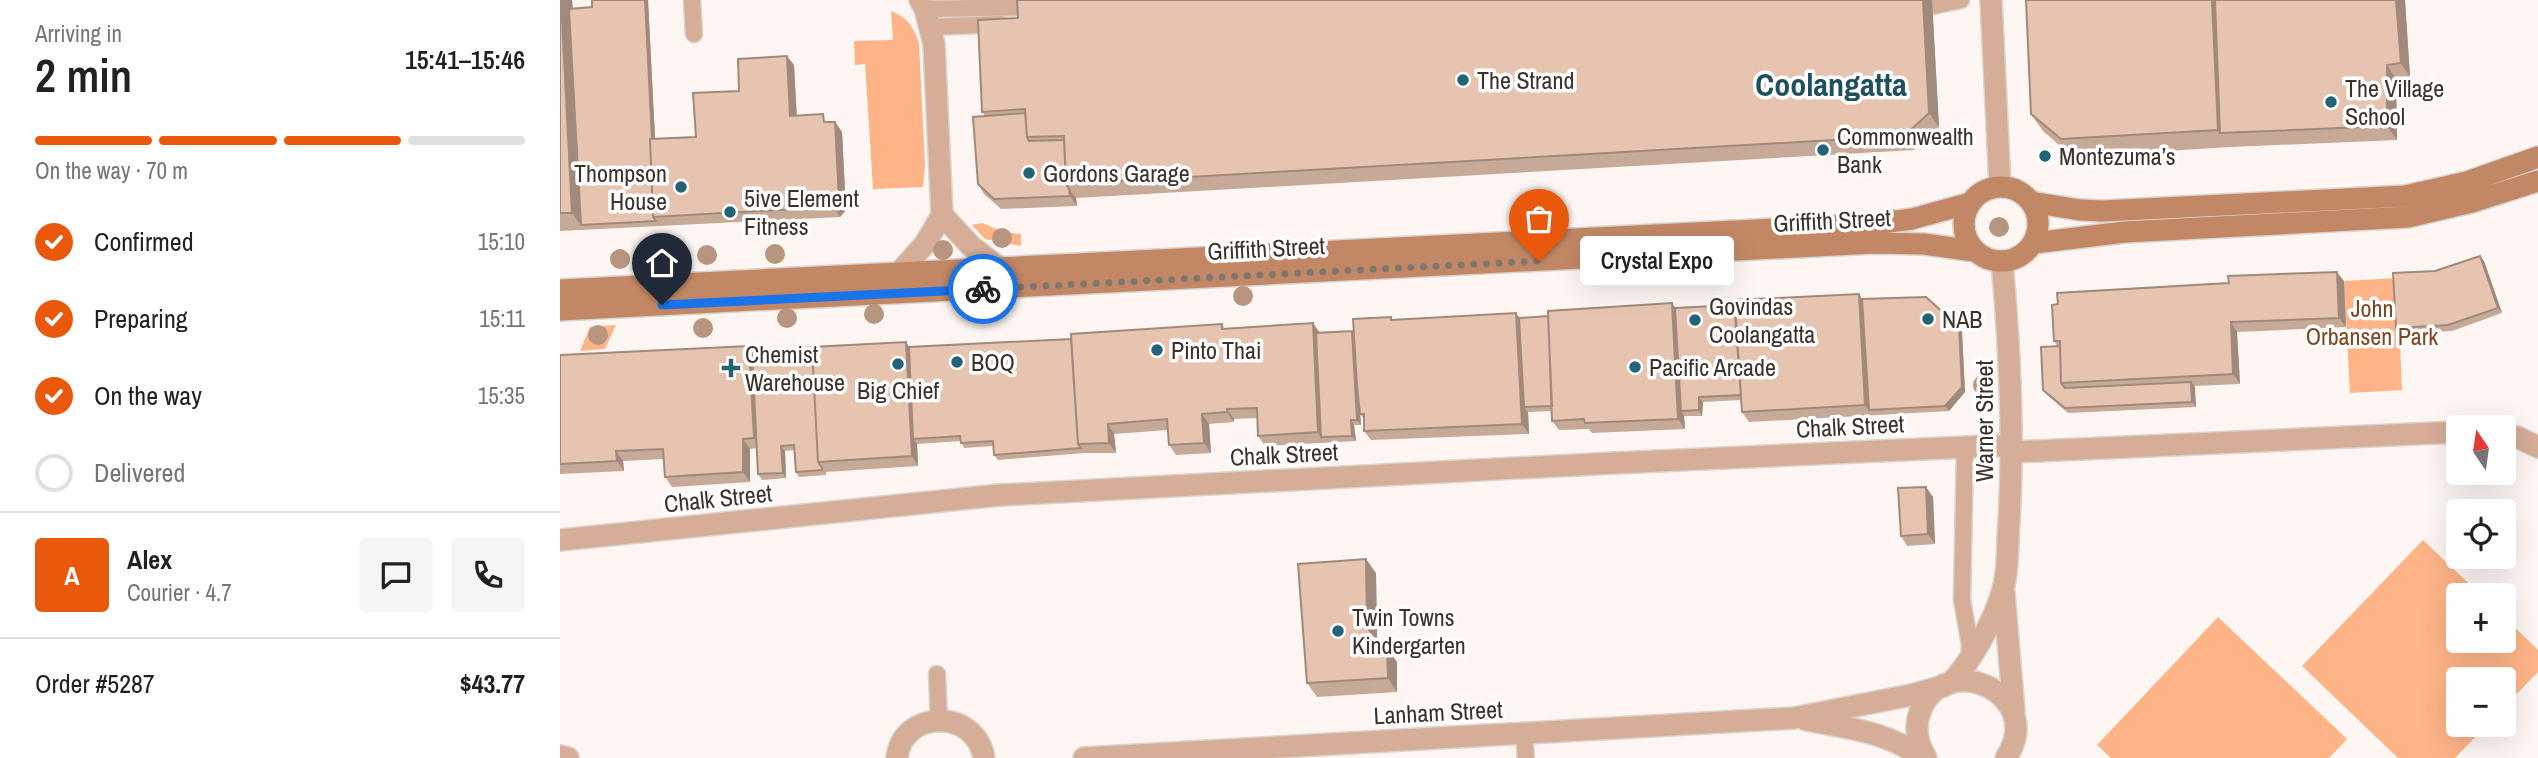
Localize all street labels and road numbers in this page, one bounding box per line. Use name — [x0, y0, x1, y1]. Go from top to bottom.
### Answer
street label: Griffith Street — [1772, 201, 1892, 239]
street label: Griffith Street — [1206, 229, 1326, 267]
street label: Warner Street — [1968, 360, 2000, 482]
street label: Chalk Street — [1795, 407, 1905, 445]
street label: Chalk Street — [1229, 435, 1339, 473]
street label: Chalk Street — [662, 476, 774, 520]
street label: Lanham Street — [1373, 693, 1504, 731]

